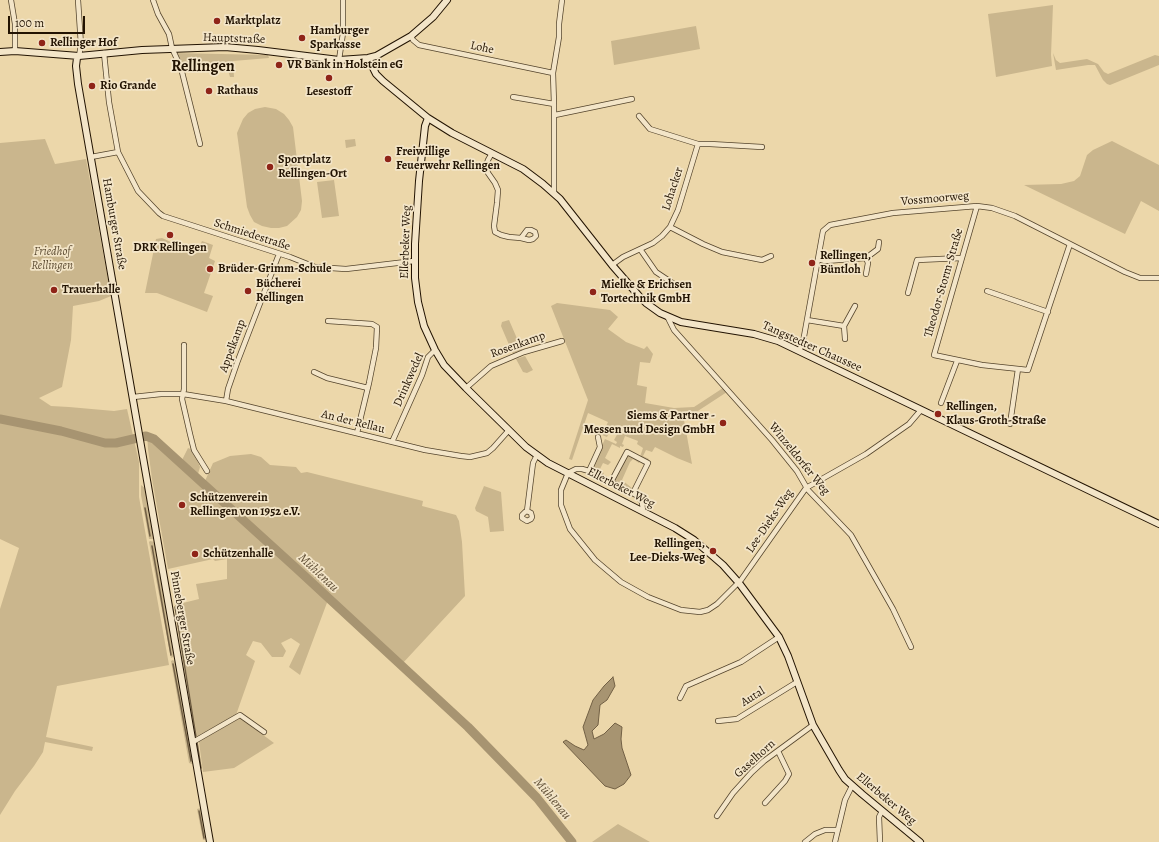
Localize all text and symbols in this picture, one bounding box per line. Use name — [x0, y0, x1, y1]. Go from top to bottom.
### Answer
scale bar — [10, 8, 87, 34]
place label: Marktplatz — [225, 14, 281, 28]
text: 100 m — [15, 15, 44, 31]
marker: Marktplatz — [212, 16, 222, 26]
place label: Hamburger Sparkasse — [310, 24, 369, 52]
street label: Hauptstraße — [203, 31, 265, 47]
marker: Hamburger Sparkasse — [297, 33, 307, 43]
place label: Rellinger Hof — [50, 36, 117, 50]
marker: Rellinger Hof — [37, 38, 47, 48]
street label: Lohe — [469, 38, 495, 58]
district label: Rellingen — [171, 57, 235, 77]
place label: VR Bank in Holstein eG — [287, 58, 403, 72]
marker: VR Bank in Holstein eG — [274, 60, 284, 70]
marker: Lesestoff — [324, 73, 334, 83]
place label: Rio Grande — [100, 79, 156, 93]
marker: Rio Grande — [87, 81, 97, 91]
place label: Rathaus — [217, 84, 258, 98]
place label: Lesestoff — [306, 85, 352, 99]
marker: Rathaus — [204, 86, 214, 96]
place label: Freiwillige Feuerwehr Rellingen — [396, 145, 500, 173]
place label: Sportplatz Rellingen-Ort — [278, 153, 347, 181]
marker: Freiwillige Feuerwehr Rellingen — [383, 154, 393, 164]
marker: Sportplatz Rellingen-Ort — [265, 162, 275, 172]
street label: Lohacker — [659, 165, 687, 213]
street label: Hamburger Straße — [99, 177, 129, 271]
street label: Vossmoorweg — [900, 189, 970, 209]
street label: Ellerbeker Weg — [398, 205, 414, 279]
street label: Schmiedestraße — [212, 216, 292, 254]
street label: Theodor-Storm-Straße — [922, 227, 966, 339]
marker: DRK Rellingen — [165, 230, 175, 240]
place label: DRK Rellingen — [133, 241, 207, 255]
park label: Friedhof Rellingen — [31, 245, 73, 273]
place label: Rellingen, Büntloh — [820, 249, 871, 277]
marker: Rellingen, Büntloh — [807, 258, 817, 268]
place label: Brüder-Grimm-Schule — [218, 262, 331, 276]
marker: Brüder-Grimm-Schule — [205, 264, 215, 274]
place label: Bücherei Rellingen — [256, 277, 304, 305]
place label: Mielke & Erichsen Tortechnik GmbH — [601, 278, 692, 306]
place label: Trauerhalle — [62, 283, 120, 297]
marker: Trauerhalle — [49, 285, 59, 295]
marker: Bücherei Rellingen — [243, 286, 253, 296]
marker: Mielke & Erichsen Tortechnik GmbH — [588, 287, 598, 297]
street label: Appelkamp — [217, 318, 249, 374]
street label: Tangstedter Chaussee — [760, 319, 864, 375]
street label: Rosenkamp — [489, 328, 547, 362]
street label: Drinkwedel — [391, 351, 427, 409]
place label: Rellingen, Klaus-Groth-Straße — [946, 400, 1046, 428]
street label: An der Rellau — [320, 407, 386, 437]
place label: Siems & Partner - Messen und Design GmbH — [584, 409, 715, 437]
marker: Rellingen, Klaus-Groth-Straße — [933, 409, 943, 419]
marker: Siems & Partner - Messen und Design GmbH — [718, 418, 728, 428]
street label: Winzeldorfer Weg — [765, 420, 833, 498]
street label: Ellerbeker Weg — [585, 465, 657, 511]
street label: Lee-Dieks-Weg — [743, 486, 797, 556]
place label: Schützenverein Rellingen von 1952 e.V. — [190, 491, 300, 519]
marker: Schützenverein Rellingen von 1952 e.V. — [177, 500, 187, 510]
place label: Rellingen, Lee-Dieks-Weg — [630, 537, 705, 565]
marker: Rellingen, Lee-Dieks-Weg — [708, 546, 718, 556]
place label: Schützenhalle — [203, 547, 273, 561]
marker: Schützenhalle — [190, 549, 200, 559]
water label: Mühlenau — [294, 550, 342, 596]
street label: Pinneberger Straße — [167, 570, 197, 666]
street label: Autal — [738, 684, 768, 710]
street label: Gaselhorn — [732, 737, 778, 781]
street label: Ellerbeker Weg — [853, 770, 919, 828]
water label: Mühlenau — [530, 775, 574, 823]

